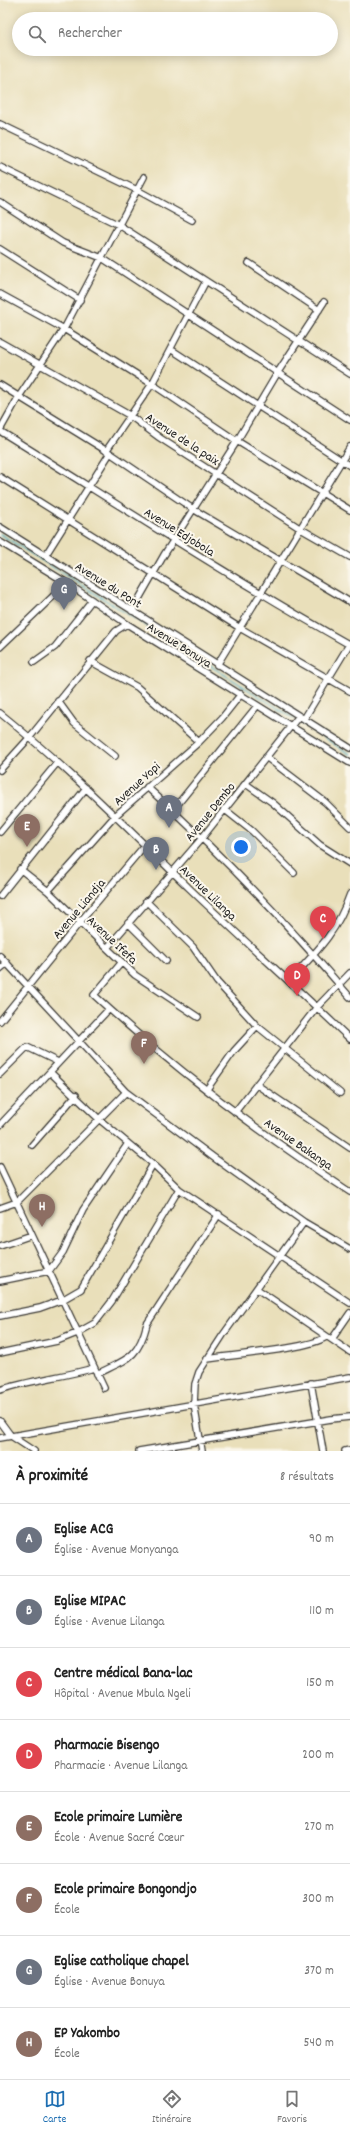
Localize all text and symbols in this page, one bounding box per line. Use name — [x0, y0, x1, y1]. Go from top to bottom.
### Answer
search box — [12, 12, 338, 56]
icon: search — [26, 23, 48, 45]
text: Rechercher — [58, 23, 122, 45]
street label: Avenue de la paix — [141, 409, 223, 471]
street label: Avenue Edjobola — [140, 504, 219, 563]
street label: Avenue du Pont — [71, 558, 145, 614]
pin: G — [51, 577, 77, 610]
street label: Avenue Bonuya — [142, 619, 216, 674]
street label: Avenue Yopi — [110, 758, 166, 811]
street label: Avenue Dembo — [181, 779, 241, 846]
pin: A — [156, 795, 182, 828]
pin: E — [14, 814, 40, 847]
pin: B — [143, 837, 169, 870]
your location — [231, 837, 251, 857]
street label: Avenue Lilanga — [174, 862, 241, 927]
street label: Avenue Liandja — [49, 874, 112, 944]
pin: C — [310, 906, 336, 939]
street label: Avenue Ifefa — [82, 912, 142, 970]
pin: D — [284, 963, 310, 996]
pin: F — [131, 1031, 157, 1064]
street label: Avenue Bakanga — [259, 1114, 337, 1176]
pin: H — [29, 1194, 55, 1227]
text: À proximité — [16, 1465, 88, 1489]
text: 8 résultats — [280, 1468, 334, 1487]
text: Eglise ACG — [54, 1519, 113, 1541]
text: A — [25, 1530, 33, 1549]
text: 90 m — [309, 1530, 334, 1549]
text: Église · Avenue Monyanga — [54, 1541, 178, 1560]
text: Eglise MIPAC — [54, 1591, 126, 1613]
text: B — [26, 1602, 32, 1621]
text: 110 m — [309, 1602, 334, 1621]
text: Église · Avenue Lilanga — [54, 1613, 164, 1632]
text: Centre médical Bana-lac — [54, 1663, 193, 1685]
text: C — [26, 1674, 32, 1693]
text: 150 m — [306, 1674, 334, 1693]
text: Hôpital · Avenue Mbula Ngeli — [54, 1685, 191, 1704]
text: Pharmacie Bisengo — [54, 1735, 159, 1757]
text: D — [26, 1746, 32, 1765]
text: 200 m — [302, 1746, 334, 1765]
text: Pharmacie · Avenue Lilanga — [54, 1757, 187, 1776]
text: Ecole primaire Lumière — [54, 1807, 182, 1829]
text: E — [26, 1818, 32, 1837]
text: 270 m — [304, 1818, 334, 1837]
text: École · Avenue Sacré Cœur — [54, 1829, 184, 1848]
text: Ecole primaire Bongondjo — [54, 1879, 197, 1901]
text: F — [26, 1890, 32, 1909]
text: 300 m — [302, 1890, 334, 1909]
text: École — [54, 1901, 80, 1920]
text: Eglise catholique chapel — [54, 1951, 189, 1973]
text: G — [26, 1962, 32, 1981]
text: 370 m — [304, 1962, 334, 1981]
text: Église · Avenue Bonuya — [54, 1973, 165, 1992]
text: EP Yakombo — [54, 2023, 120, 2045]
text: H — [26, 2034, 32, 2053]
text: 540 m — [304, 2034, 334, 2053]
text: École — [54, 2045, 80, 2064]
tab: Carte — [43, 2088, 66, 2128]
tab: Itinéraire — [152, 2088, 191, 2128]
tab: Favoris — [277, 2088, 307, 2128]

